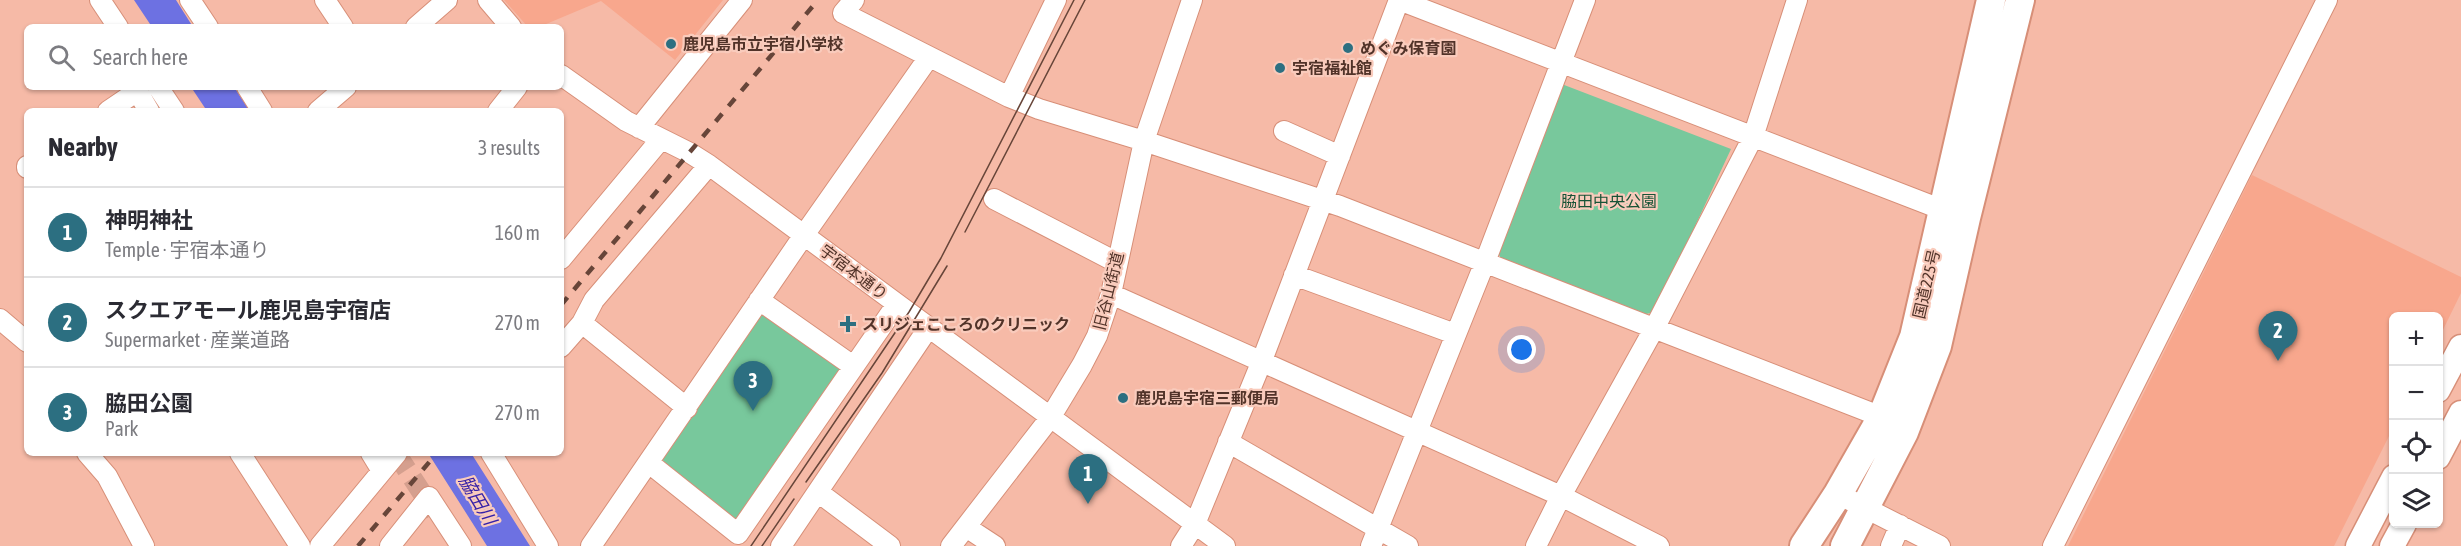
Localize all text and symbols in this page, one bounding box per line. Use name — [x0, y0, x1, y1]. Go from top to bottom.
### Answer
search box — [24, 24, 564, 90]
place label: 鹿児島市立宇宿小学校 — [683, 35, 843, 53]
marker: 鹿児島市立宇宿小学校 — [664, 37, 678, 51]
place label: めぐみ保育園 — [1360, 39, 1456, 57]
icon: search — [45, 41, 78, 74]
marker: めぐみ保育園 — [1341, 41, 1355, 55]
text: Search here — [93, 44, 188, 70]
place label: 宇宿福祉館 — [1292, 59, 1372, 77]
marker: 宇宿福祉館 — [1273, 61, 1287, 75]
text: Nearby — [48, 132, 118, 162]
text: 3 results — [478, 136, 540, 159]
park label: 脇田中央公園 — [1561, 192, 1657, 210]
text: 神明神社 — [105, 207, 193, 233]
text: 1 — [63, 221, 72, 244]
text: 160 m — [495, 221, 540, 244]
text: Temple · 宇宿本通り — [105, 238, 269, 261]
street label: 宇宿本通り — [817, 241, 891, 303]
street label: 国道225号 — [1909, 248, 1943, 320]
street label: 旧谷山街道 — [1090, 250, 1126, 332]
text: スクエアモール鹿児島宇宿店 — [105, 297, 391, 323]
text: 2 — [63, 311, 72, 334]
text: 270 m — [495, 311, 540, 334]
pin: 2 — [2258, 312, 2298, 361]
map controls — [2389, 312, 2443, 528]
button: + — [2389, 312, 2443, 366]
marker: スリジェこころのクリニック — [839, 315, 857, 333]
place label: スリジェこころのクリニック — [862, 315, 1070, 333]
text: Supermarket · 産業道路 — [105, 328, 290, 351]
your location — [1507, 335, 1536, 364]
pin: 3 — [734, 362, 772, 411]
button: − — [2389, 366, 2443, 420]
place label: 鹿児島宇宿三郵便局 — [1135, 389, 1279, 407]
text: 脇田公園 — [105, 390, 193, 416]
marker: 鹿児島宇宿三郵便局 — [1116, 391, 1130, 405]
text: 3 — [63, 401, 72, 424]
text: 270 m — [495, 401, 540, 424]
text: Park — [105, 417, 138, 440]
button: locate — [2389, 420, 2443, 474]
pin: 1 — [1068, 454, 1108, 504]
water label: 脇田川 — [455, 471, 502, 530]
button: layers — [2389, 474, 2443, 528]

